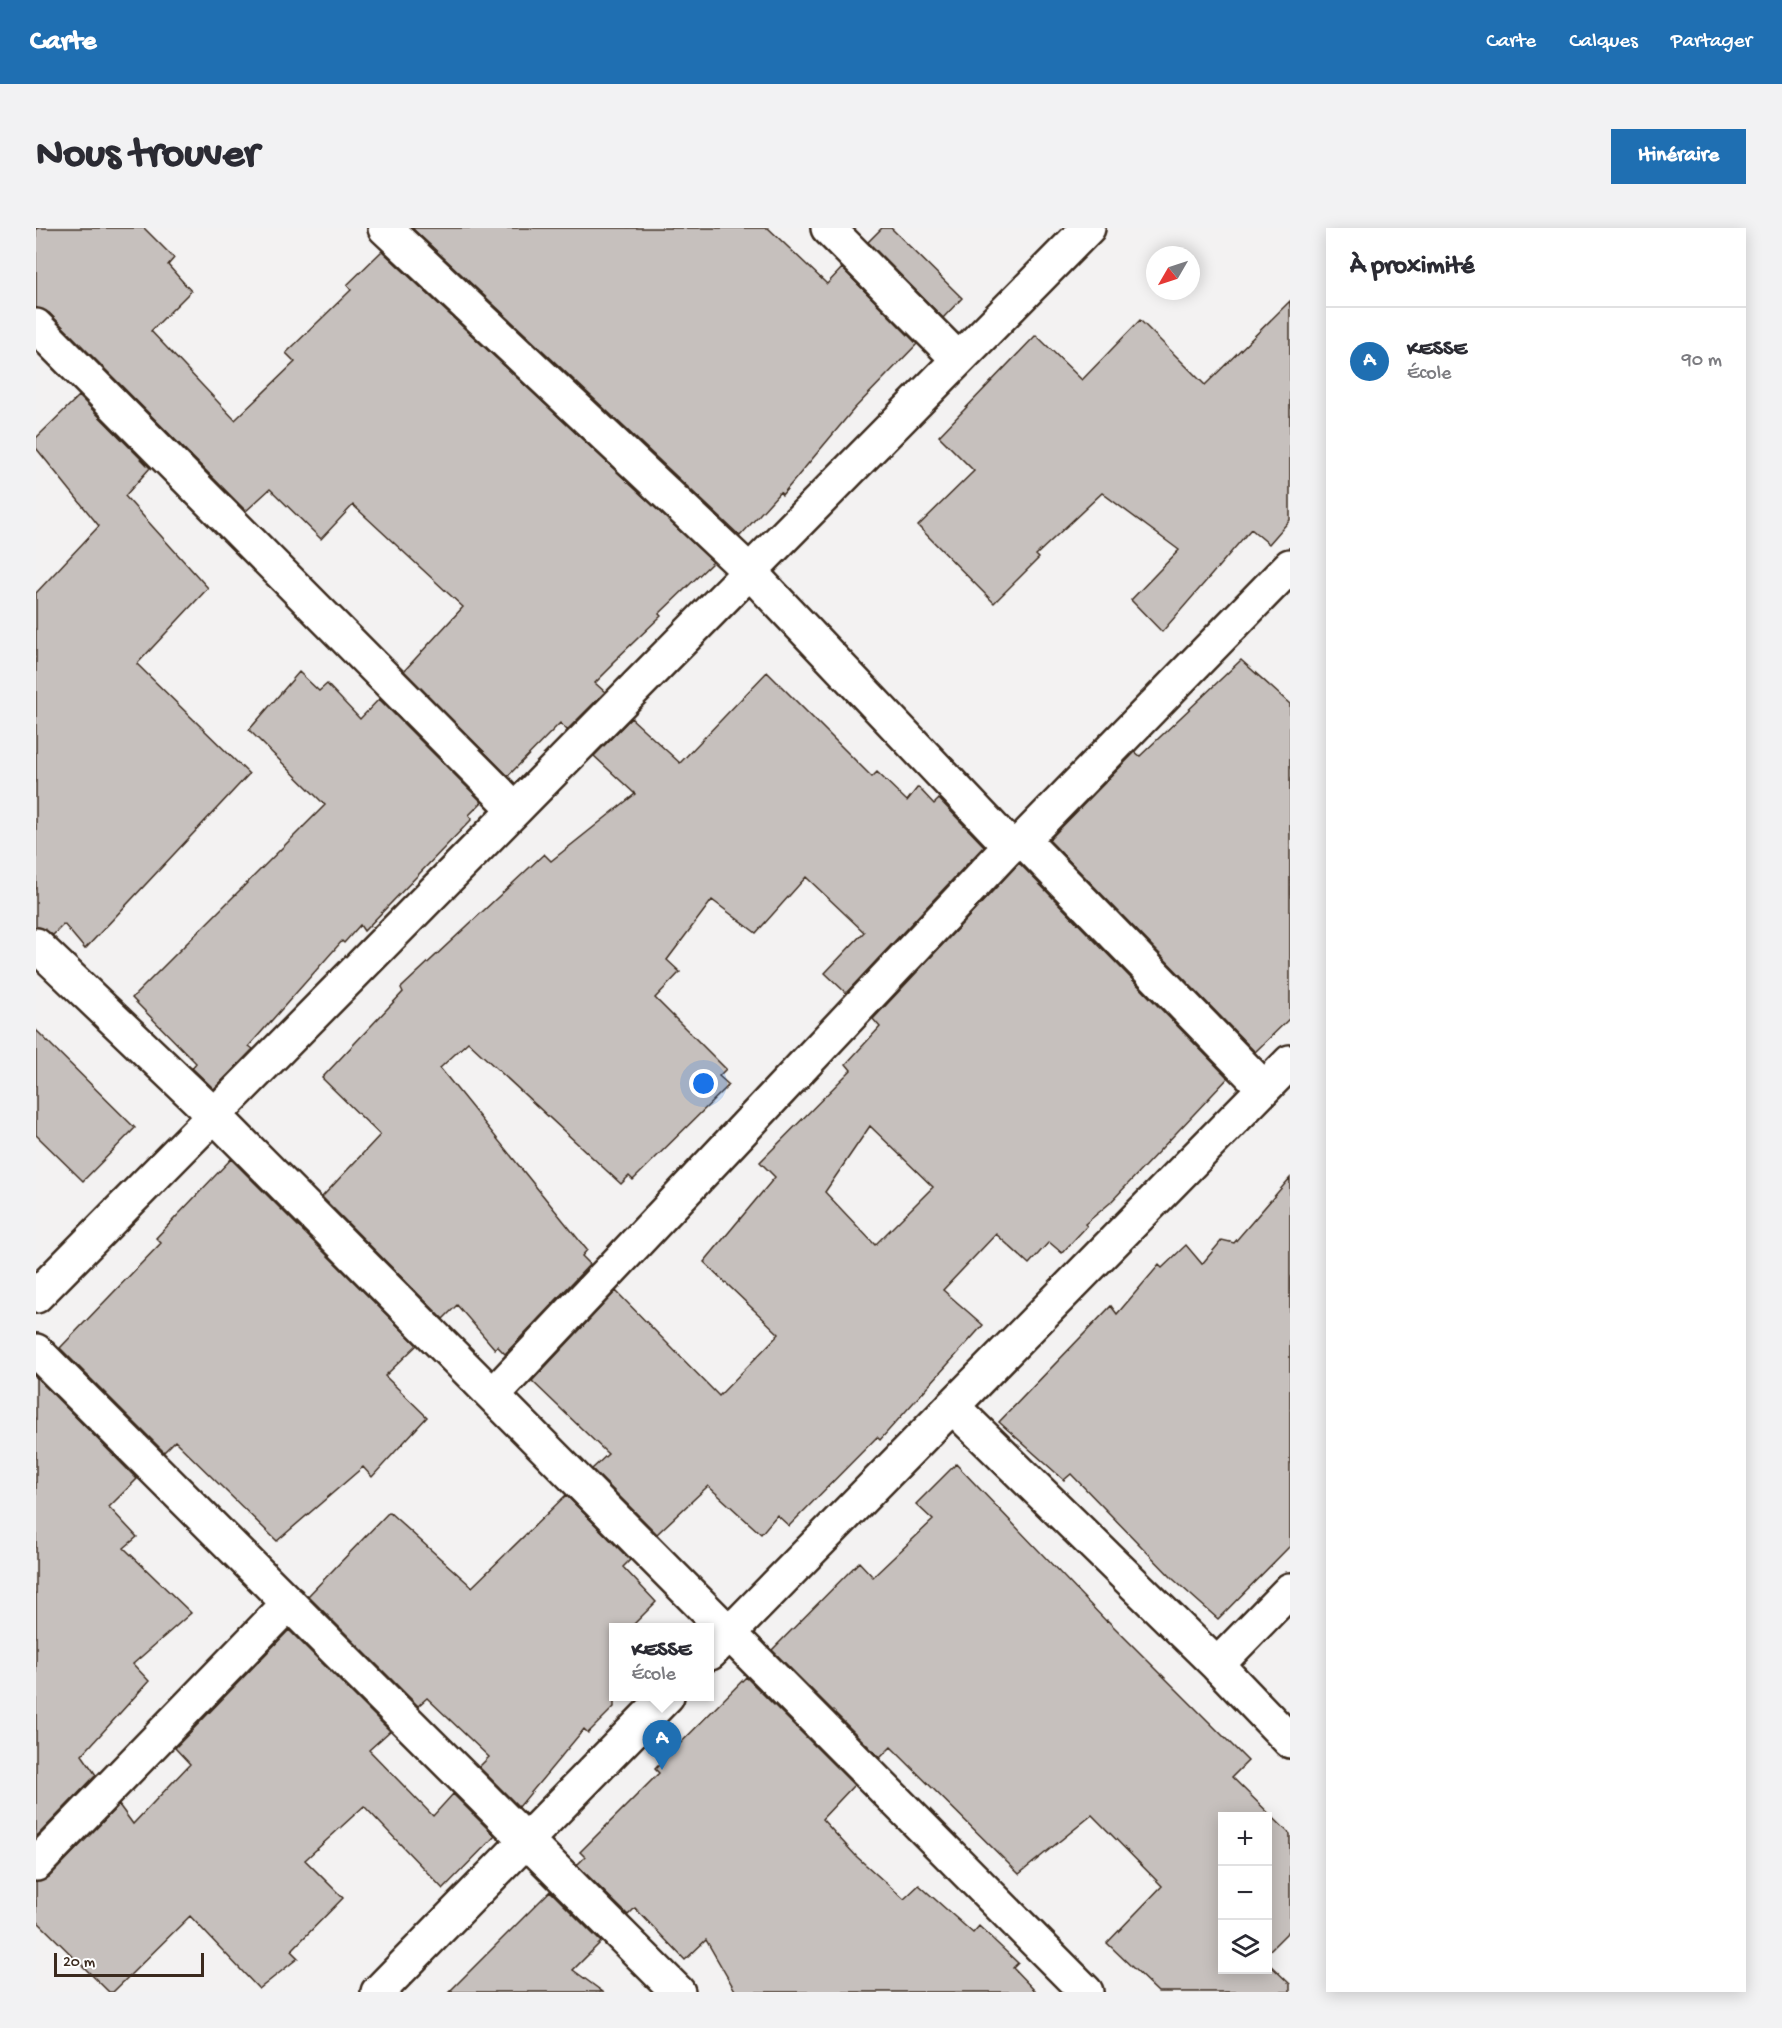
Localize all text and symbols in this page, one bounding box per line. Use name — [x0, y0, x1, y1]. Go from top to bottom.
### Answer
text: Carte — [30, 26, 97, 59]
text: Carte — [1486, 30, 1536, 55]
text: Calques — [1569, 30, 1638, 55]
text: Partager — [1671, 30, 1752, 55]
button: Itinéraire — [1611, 129, 1746, 184]
text: Nous trouver — [36, 132, 259, 181]
north arrow — [1146, 246, 1200, 300]
text: À proximité — [1350, 252, 1474, 283]
text: KESSE — [1407, 337, 1467, 363]
text: A — [1364, 350, 1375, 373]
text: 90 m — [1682, 350, 1722, 373]
text: École — [1407, 363, 1451, 386]
your location — [689, 1069, 718, 1098]
popup — [609, 1623, 714, 1701]
text: KESSE — [632, 1638, 691, 1664]
text: École — [632, 1664, 676, 1687]
pin: A — [642, 1720, 682, 1770]
map controls — [1218, 1812, 1272, 1974]
button: + — [1218, 1812, 1272, 1866]
button: − — [1218, 1866, 1272, 1920]
button: layers — [1218, 1920, 1272, 1974]
scale bar — [54, 1950, 204, 1978]
text: 20 m — [63, 1954, 95, 1973]

